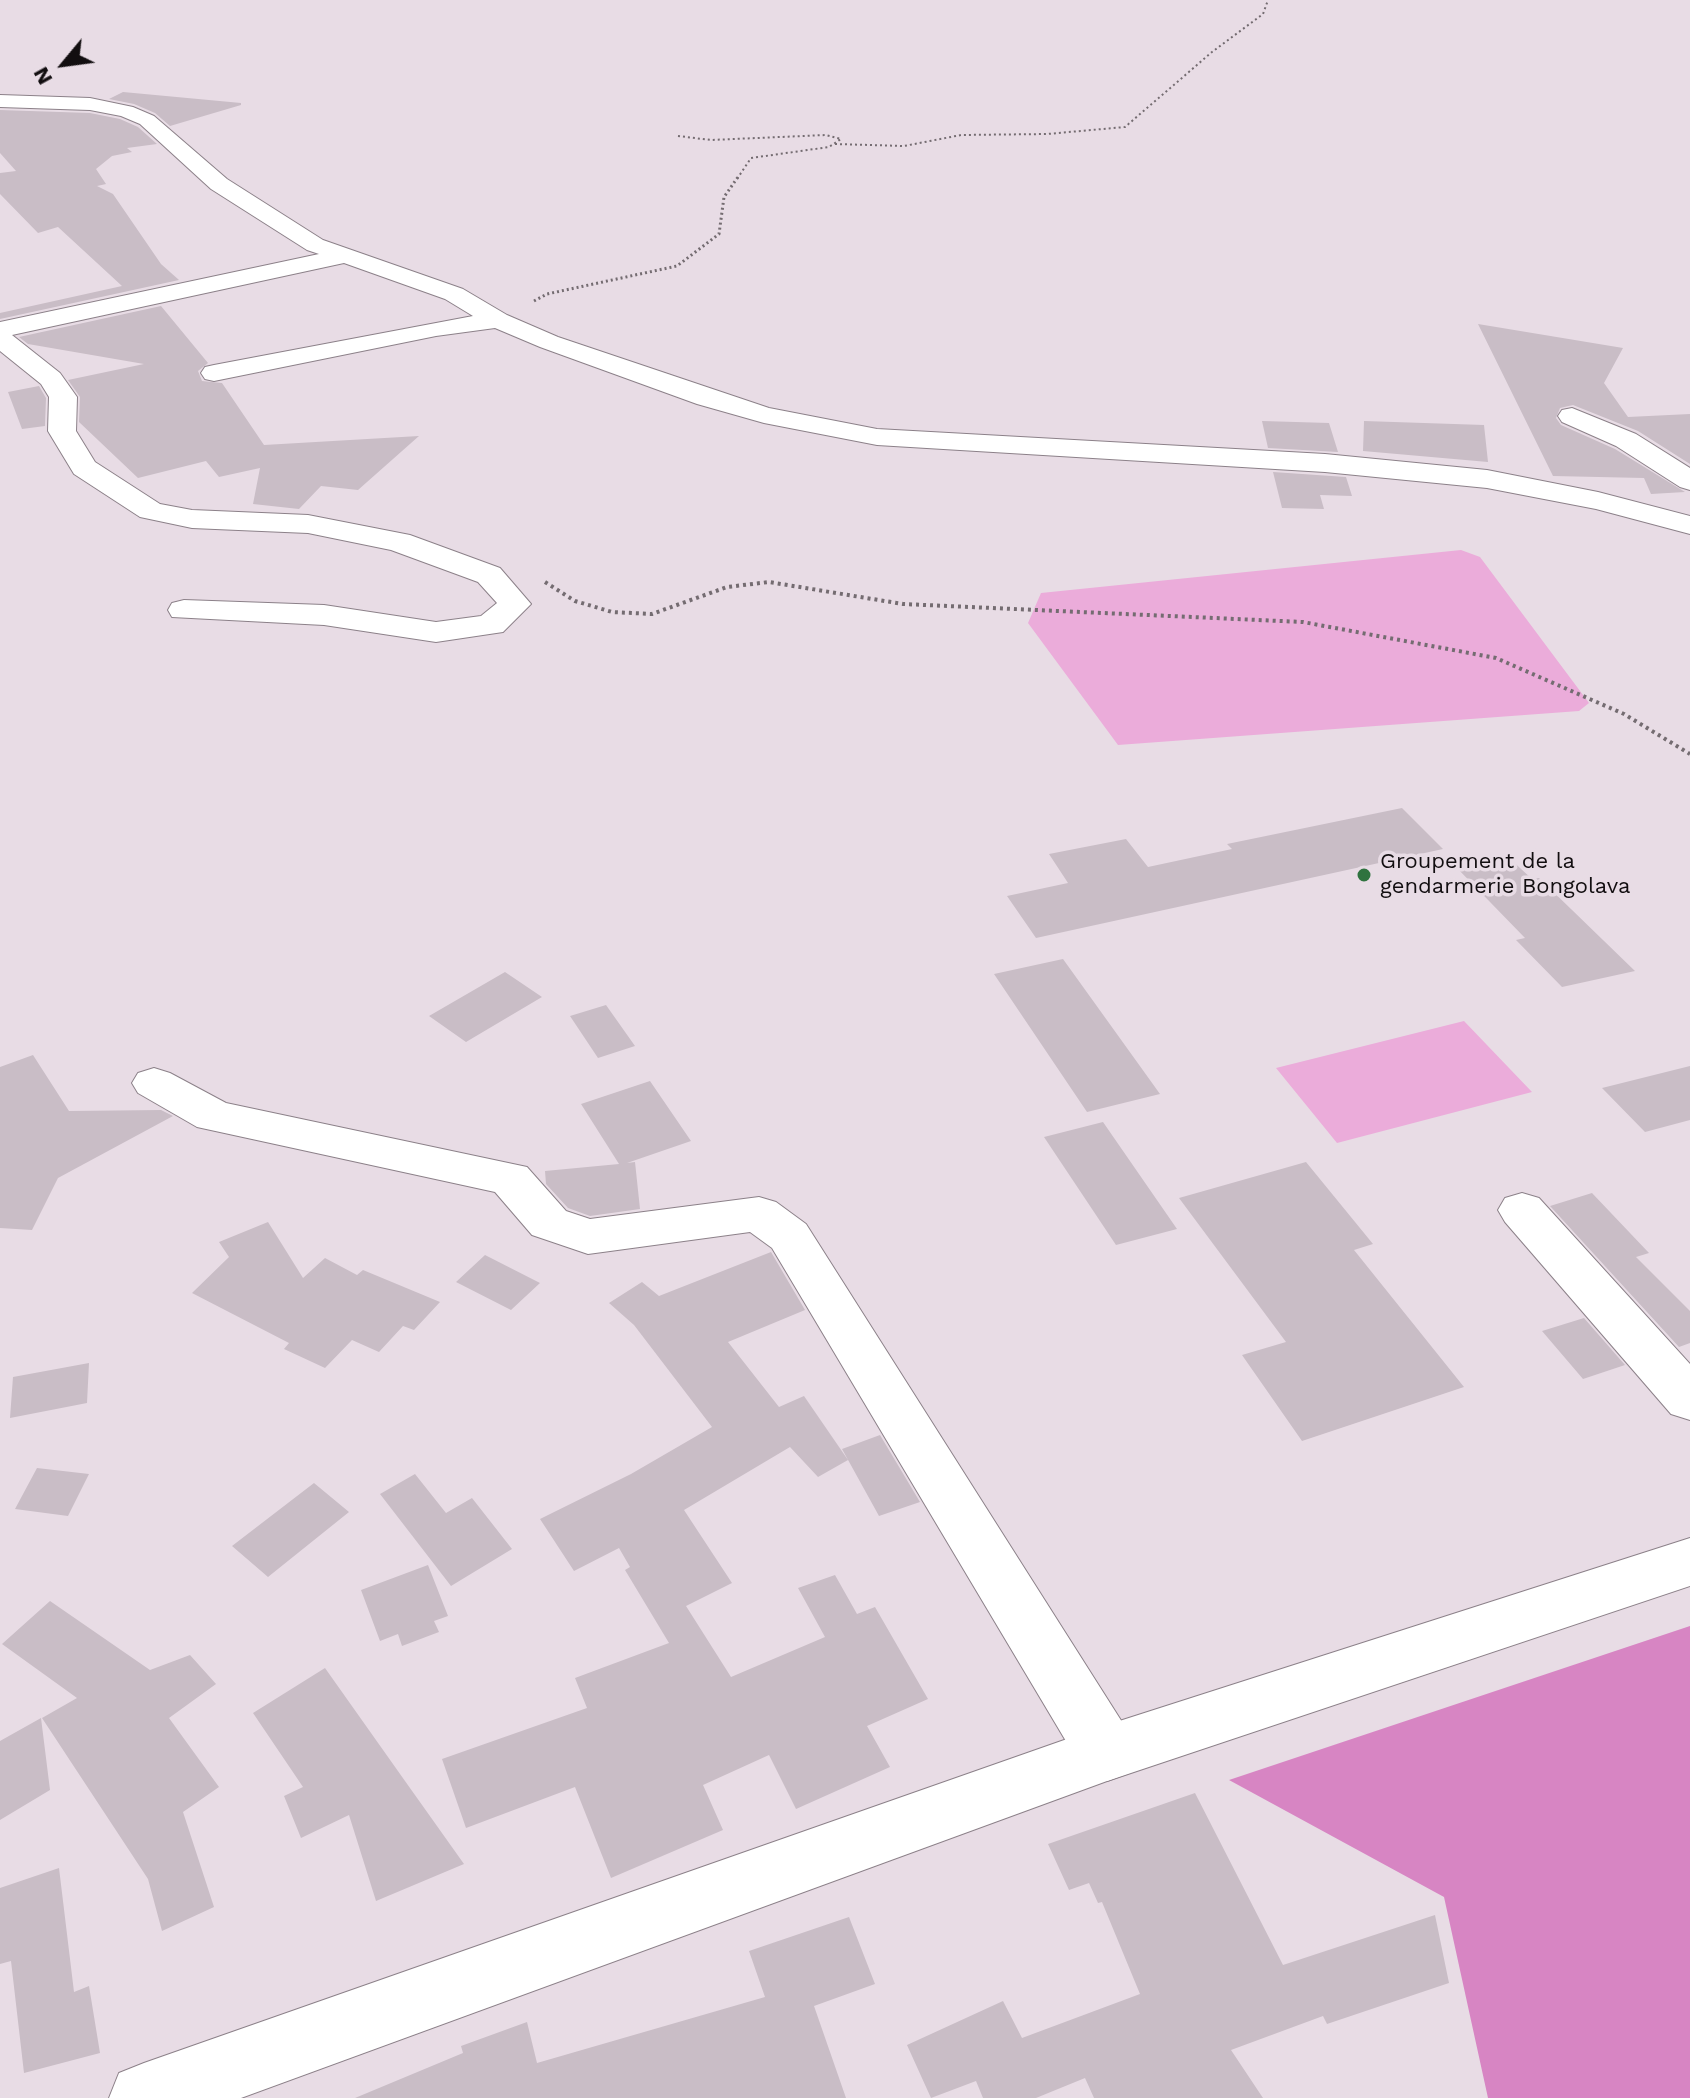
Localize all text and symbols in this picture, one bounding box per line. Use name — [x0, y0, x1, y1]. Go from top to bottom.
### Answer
north arrow — [24, 24, 104, 104]
text: N — [28, 63, 57, 89]
place label: Groupement de la gendarmerie Bongolava — [1380, 849, 1630, 900]
marker: Groupement de la gendarmerie Bongolava — [1355, 866, 1373, 884]

